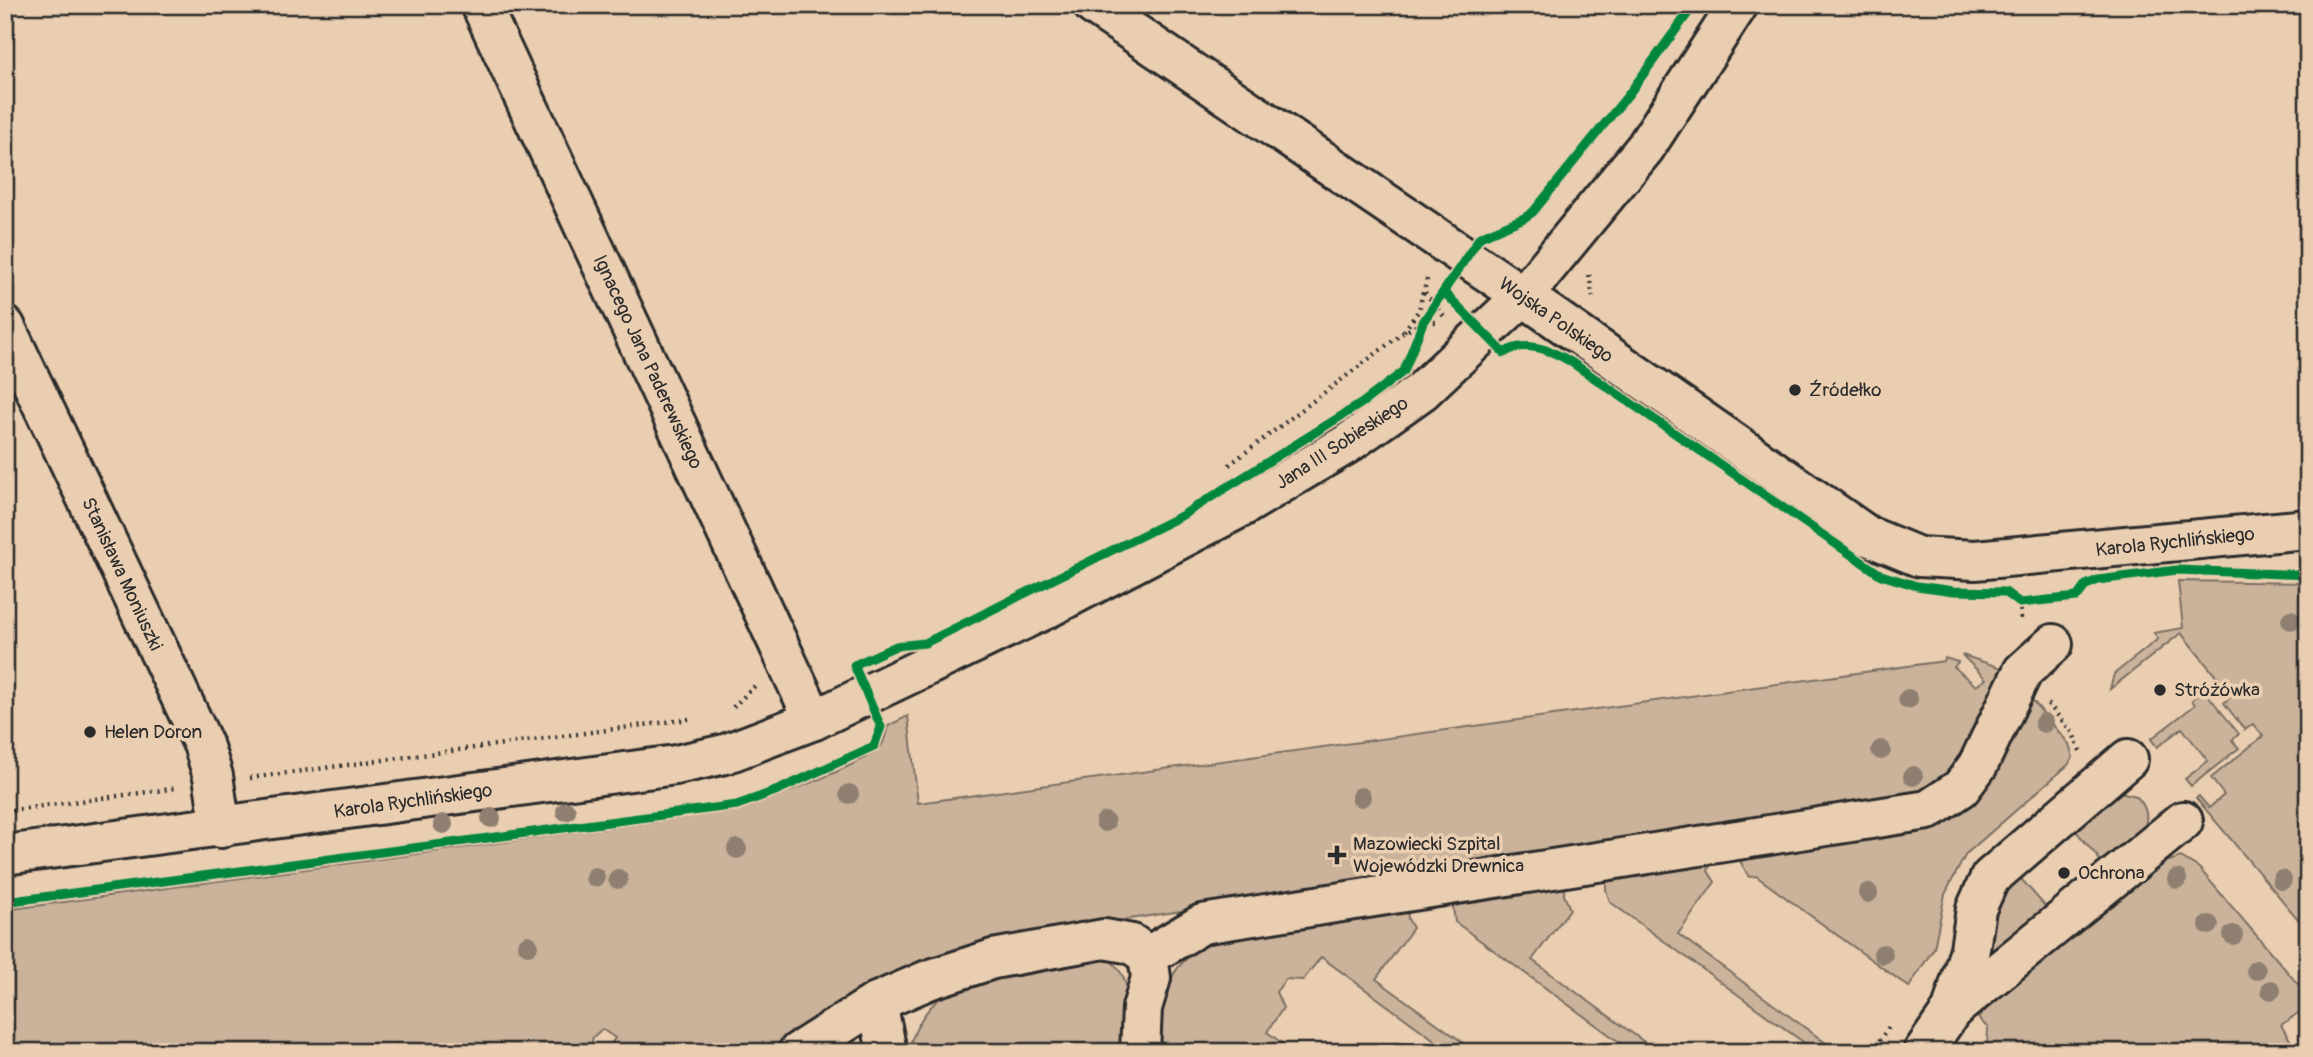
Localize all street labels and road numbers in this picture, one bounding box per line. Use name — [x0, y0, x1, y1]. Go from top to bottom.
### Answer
street label: Ignacego Jana Paderewskiego — [588, 251, 708, 473]
street label: Wojska Polskiego — [1494, 272, 1618, 368]
street label: Jana III Sobieskiego — [1271, 391, 1413, 495]
street label: Stanisława Moniuszki — [76, 494, 168, 654]
street label: Karola Rychlińskiego — [2094, 522, 2256, 562]
street label: Karola Rychlińskiego — [332, 778, 494, 824]

